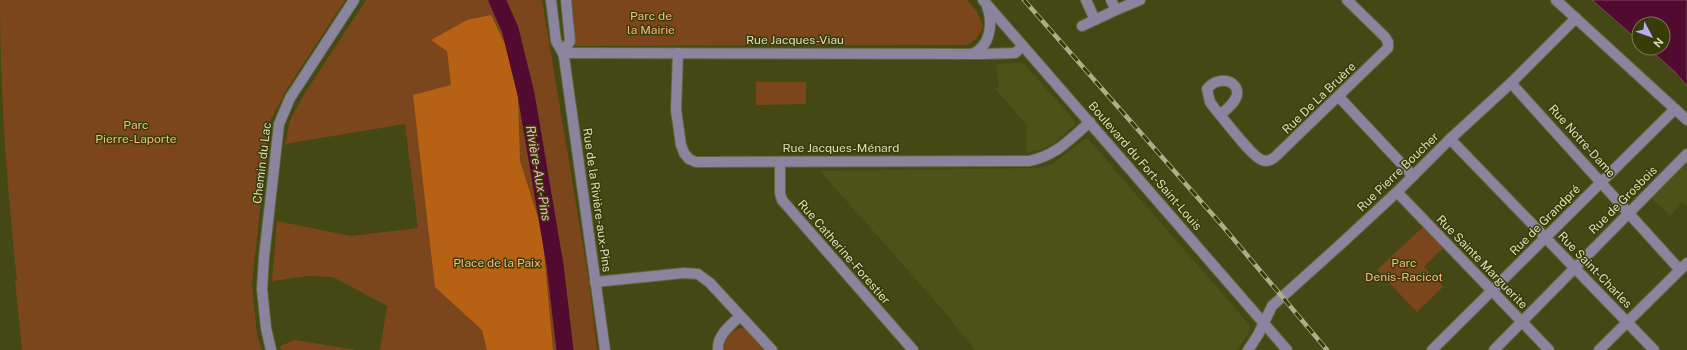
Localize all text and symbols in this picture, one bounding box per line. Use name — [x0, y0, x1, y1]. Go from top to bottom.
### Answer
park label: Parc de la Mairie — [627, 9, 675, 37]
north arrow — [1631, 16, 1671, 56]
street label: Rue Jacques-Viau — [746, 33, 844, 47]
text: N — [1651, 35, 1666, 50]
street label: Rue De La Bruère — [1279, 59, 1359, 137]
street label: Boulevard du Fort-Saint-Louis — [1085, 99, 1205, 233]
street label: Rue Notre-Dame — [1546, 102, 1618, 180]
park label: Parc Pierre-Laporte — [95, 118, 177, 146]
street label: Chemin du Lac — [250, 121, 274, 205]
water label: Rivière-Aux-Pins — [523, 124, 554, 222]
street label: Rue de la Rivière-aux-Pins — [580, 127, 614, 273]
street label: Rue Pierre Boucher — [1354, 129, 1442, 214]
street label: Rue Jacques-Ménard — [783, 141, 899, 155]
street label: Rue de Grosbois — [1586, 163, 1660, 237]
street label: Rue de Grandpré — [1507, 182, 1583, 258]
street label: Rue Catherine-Forestier — [795, 197, 893, 307]
street label: Rue Sainte Marguerite — [1434, 212, 1531, 312]
street label: Rue Saint-Charles — [1555, 229, 1635, 311]
park label: Place de la Paix — [453, 256, 541, 270]
park label: Parc Denis-Racicot — [1365, 256, 1443, 284]

